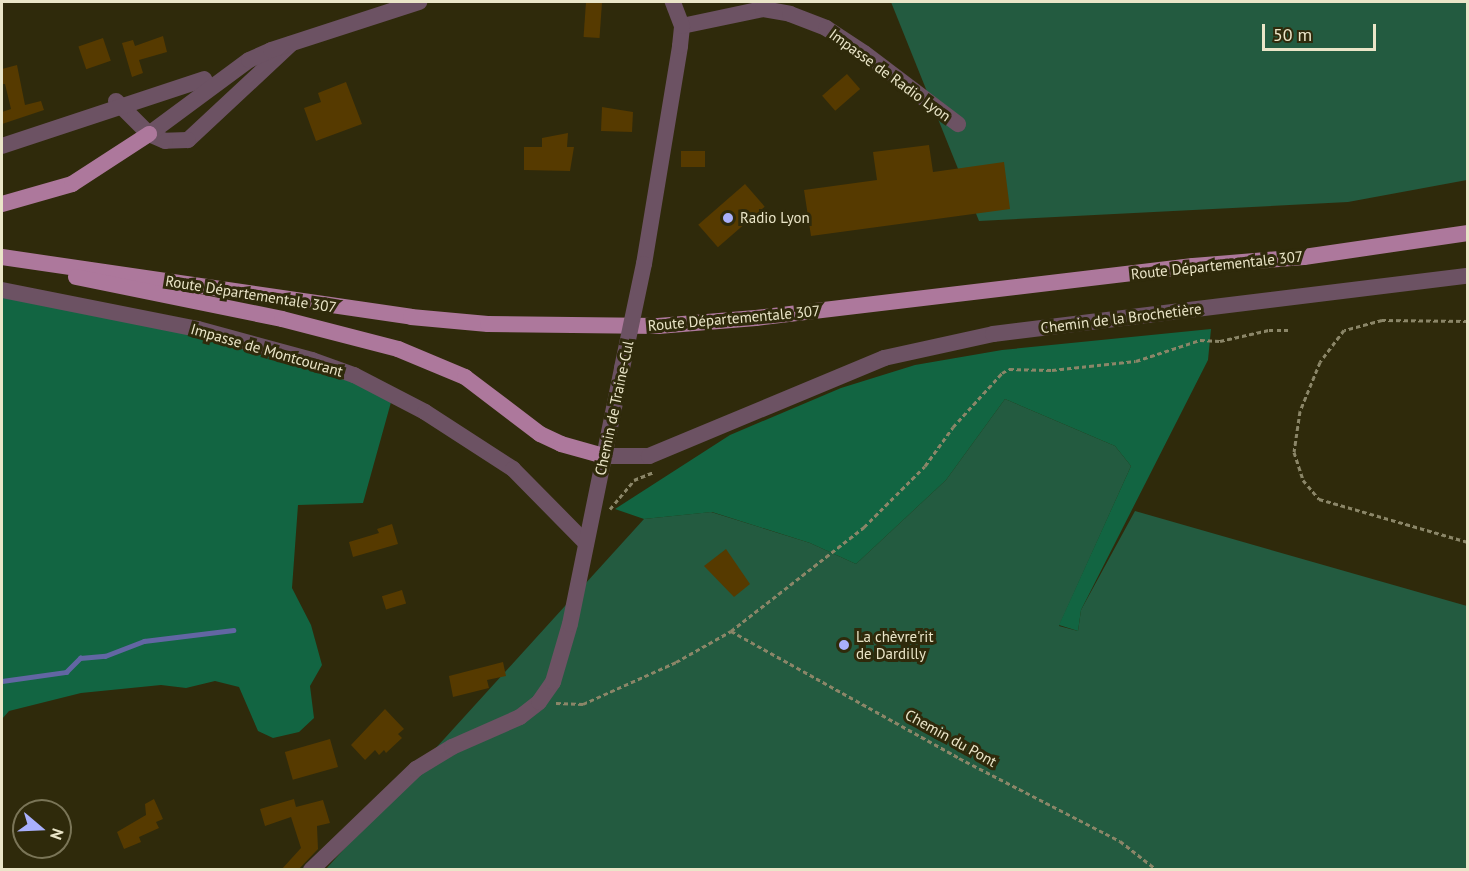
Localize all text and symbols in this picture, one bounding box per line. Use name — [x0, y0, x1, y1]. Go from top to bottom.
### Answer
scale bar — [1265, 12, 1379, 50]
text: 50 m — [1273, 23, 1312, 46]
street label: Impasse de Radio Lyon — [826, 25, 954, 125]
place label: Radio Lyon — [740, 209, 810, 227]
marker: Radio Lyon — [721, 211, 735, 225]
street label: Route Départementale 307 — [1130, 247, 1304, 283]
street label: Route Départementale 307 — [164, 272, 338, 316]
street label: Chemin de la Brochetière — [1039, 299, 1203, 337]
street label: Route Départementale 307 — [647, 301, 821, 335]
street label: Impasse de Montcourant — [189, 320, 345, 380]
street label: Chemin de Traine-Cul — [591, 339, 637, 477]
place label: La chèvre'rit de Dardilly — [856, 627, 933, 662]
marker: La chèvre'rit de Dardilly — [837, 638, 851, 652]
street label: Chemin du Pont — [902, 705, 1000, 771]
north arrow — [12, 799, 72, 859]
text: N — [46, 826, 68, 842]

